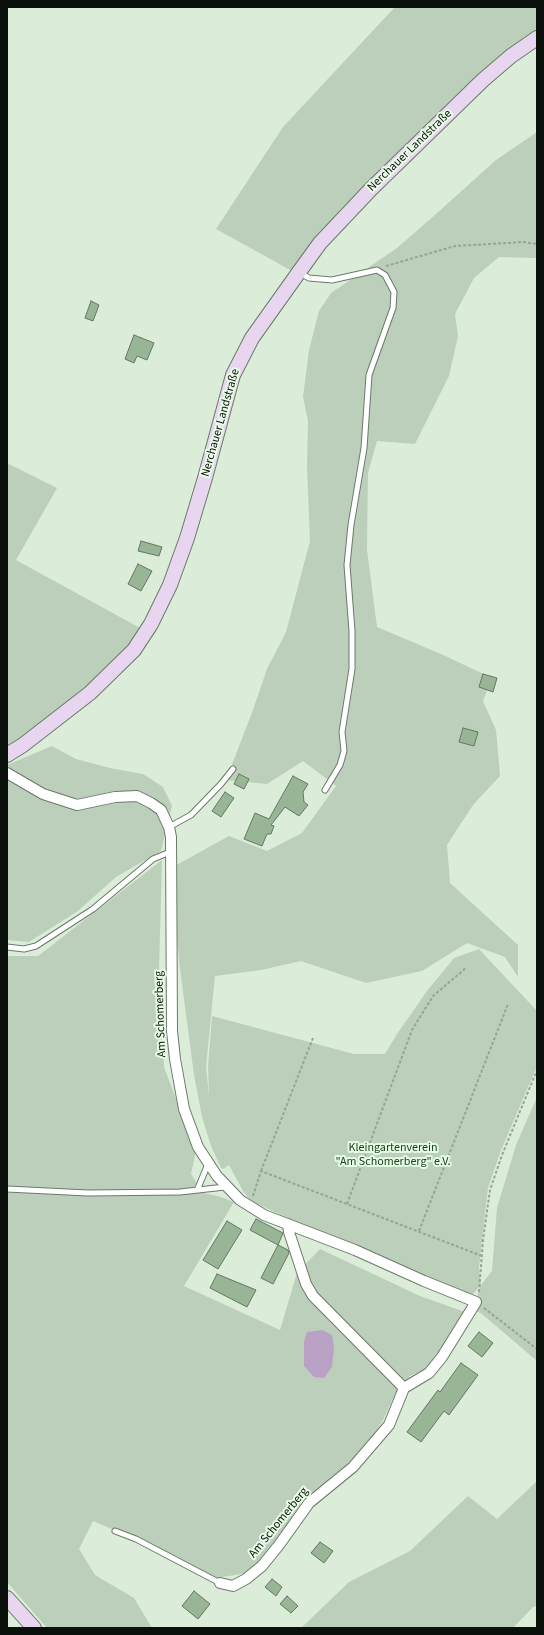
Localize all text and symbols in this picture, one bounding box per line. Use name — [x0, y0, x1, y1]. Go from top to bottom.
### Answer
street label: Nerchauer Landstraße — [365, 107, 455, 195]
street label: Nerchauer Landstraße — [199, 367, 243, 479]
street label: Am Schomerberg — [152, 971, 170, 1057]
park label: Kleingartenverein "Am Schomerberg" e.V. — [335, 1141, 451, 1169]
street label: Am Schomerberg — [246, 1485, 312, 1561]

